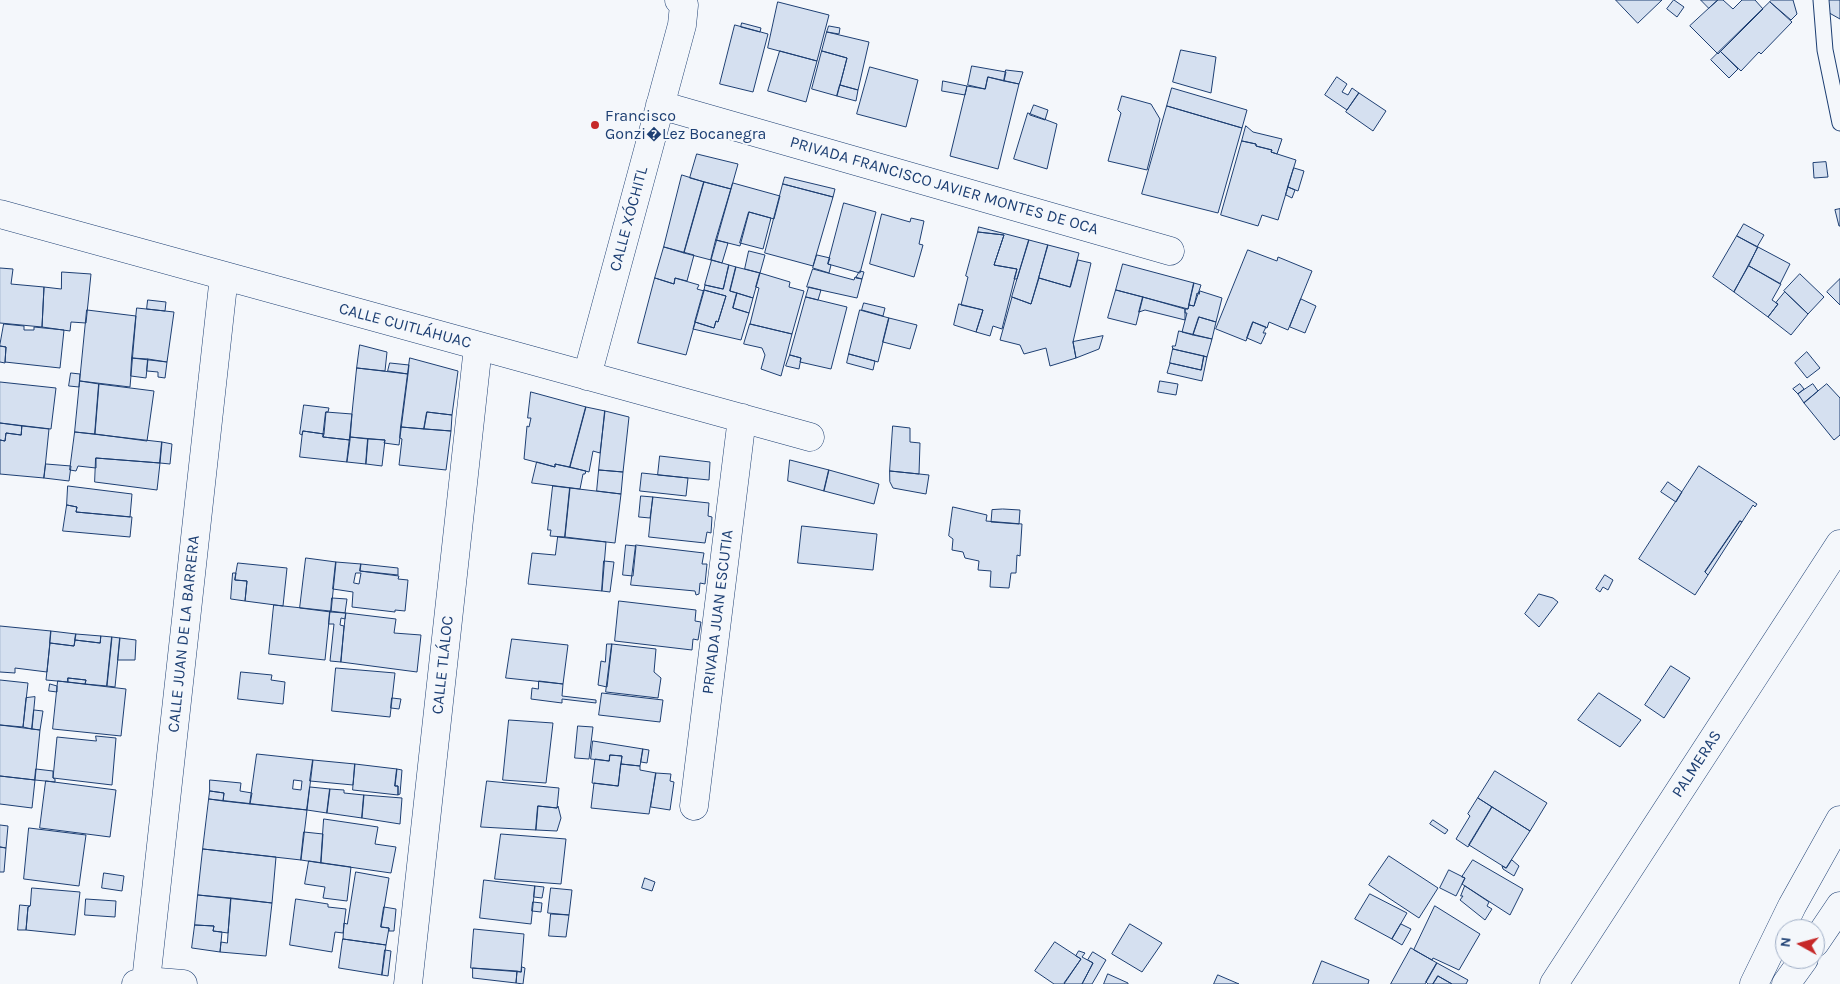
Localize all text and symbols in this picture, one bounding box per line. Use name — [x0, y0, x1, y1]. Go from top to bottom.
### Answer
place label: Francisco Gonzi�Lez Bocanegra — [605, 106, 766, 144]
marker: Francisco Gonzi�Lez Bocanegra — [589, 119, 601, 131]
street label: PRIVADA FRANCISCO JAVIER MONTES DE OCA — [788, 133, 1100, 239]
street label: CALLE XÓCHITL — [606, 165, 652, 273]
street label: CALLE CUITLÁHUAC — [337, 299, 473, 353]
street label: PRIVADA JUAN ESCUTIA — [698, 529, 738, 695]
street label: CALLE JUAN DE LA BARRERA — [164, 534, 204, 734]
street label: CALLE TLÁLOC — [428, 615, 458, 715]
street label: PALMERAS — [1668, 727, 1726, 801]
north arrow — [1775, 919, 1825, 969]
text: N — [1777, 936, 1795, 948]

